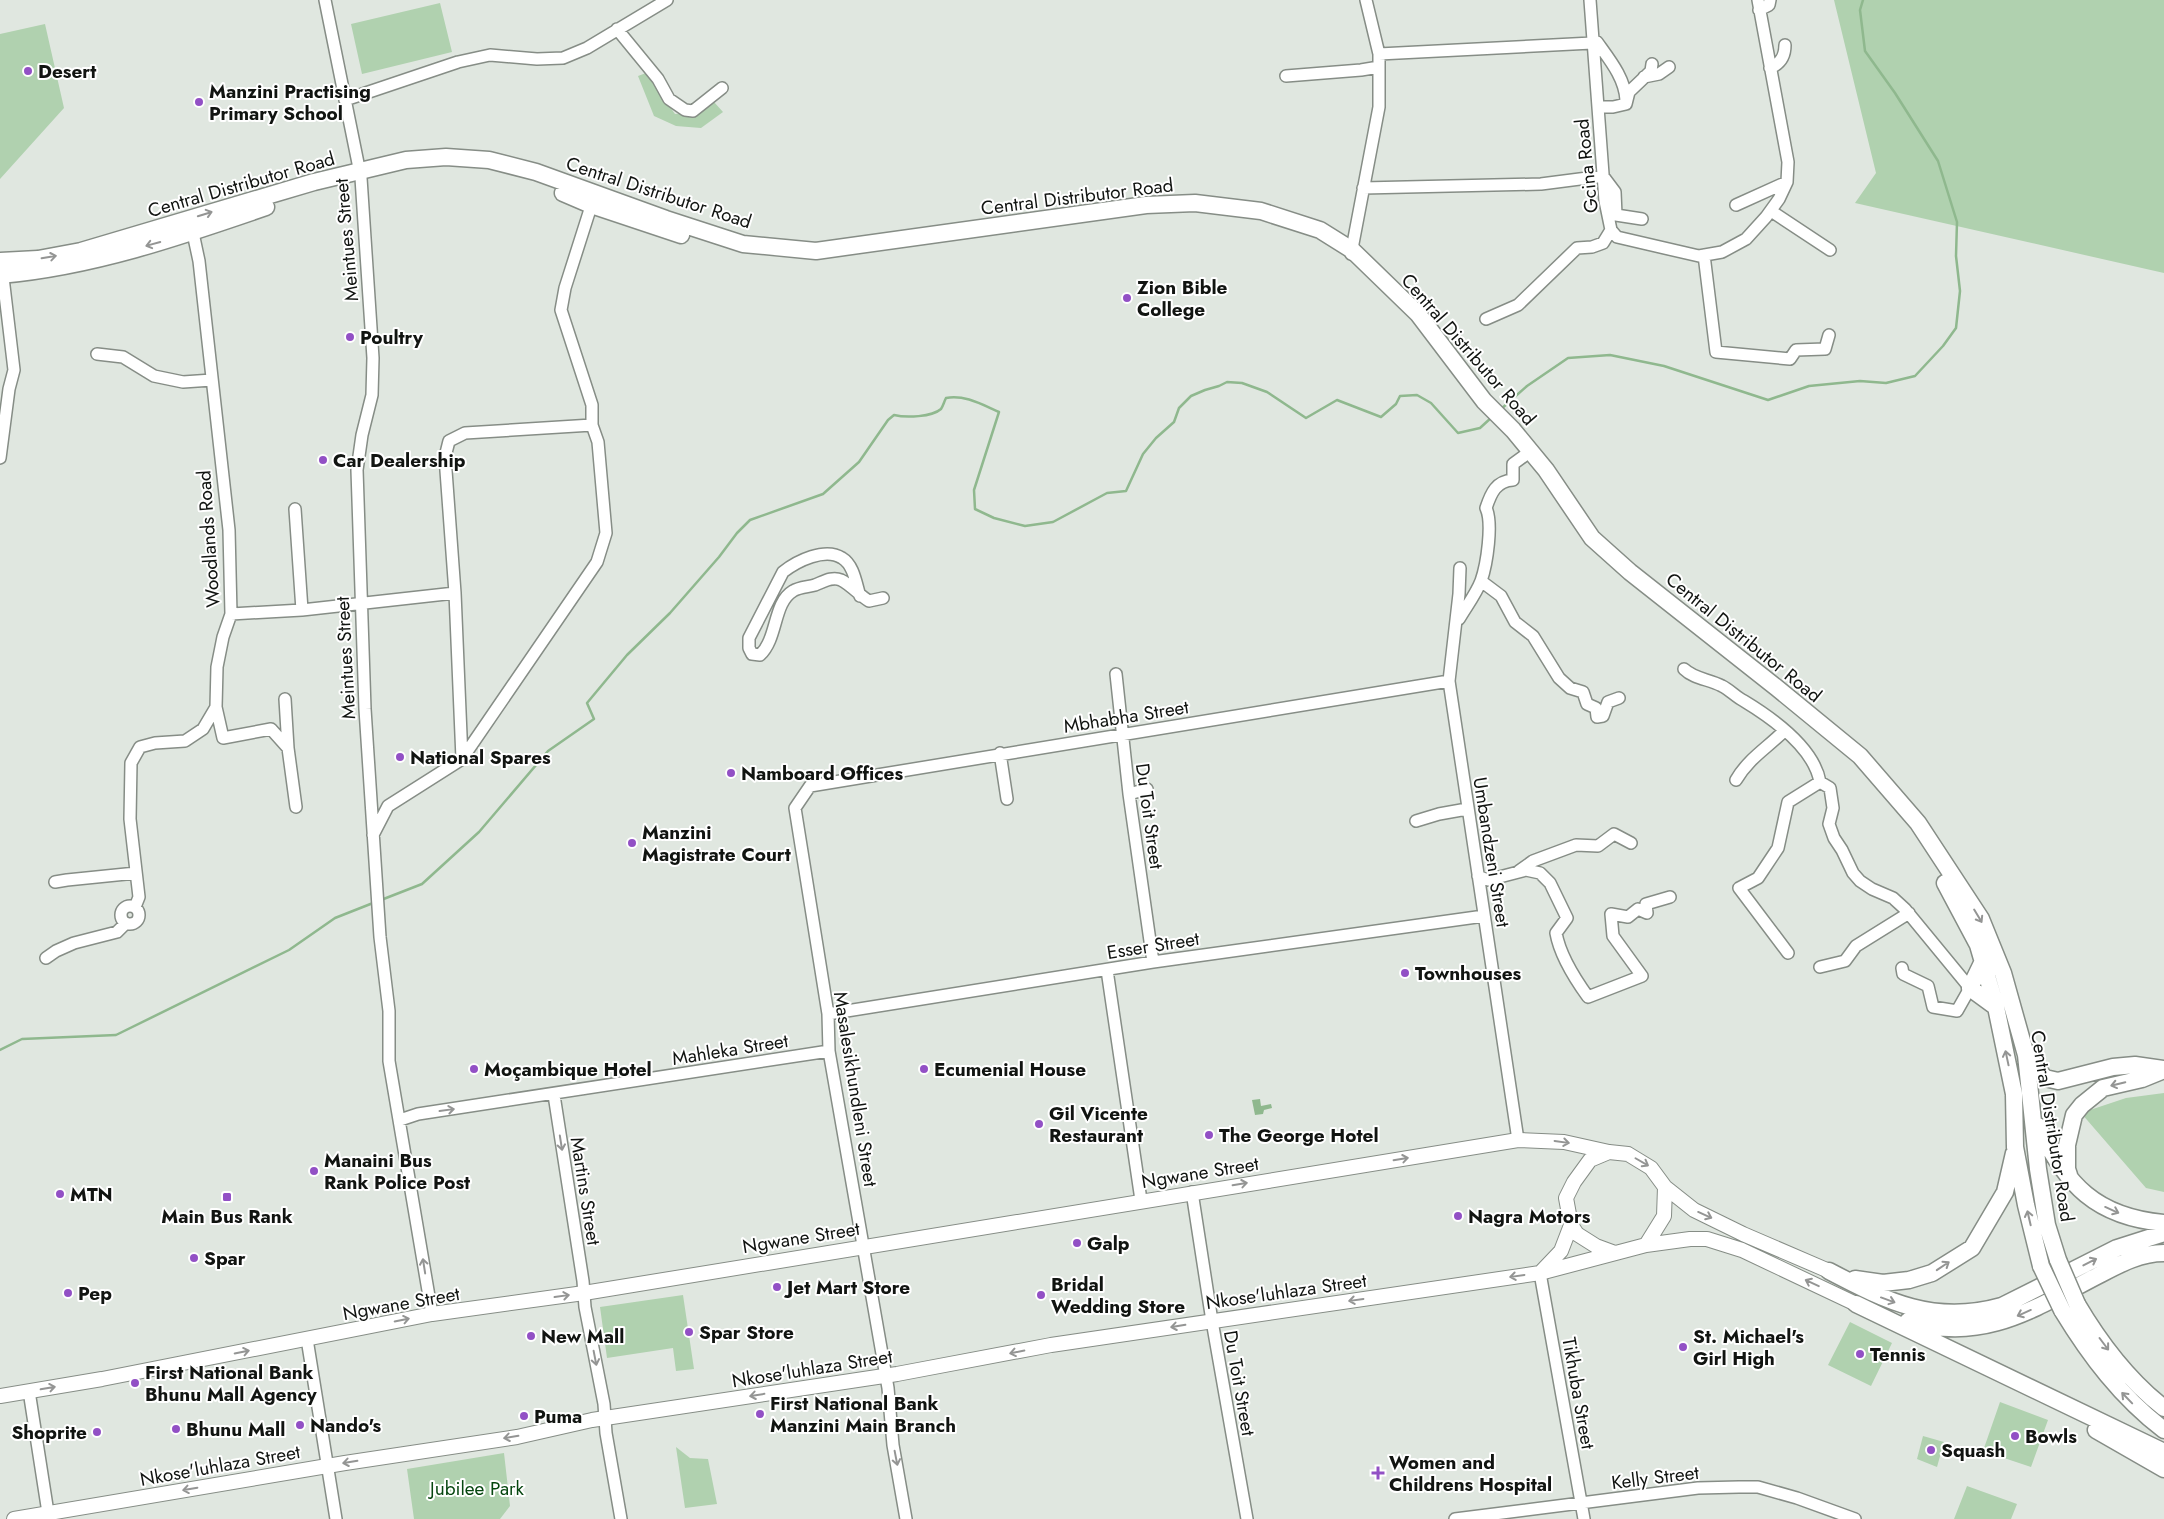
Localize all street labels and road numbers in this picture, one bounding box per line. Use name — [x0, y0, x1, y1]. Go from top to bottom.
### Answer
street label: Gcina Road — [1568, 118, 1605, 214]
street label: Central Distributor Road — [144, 145, 338, 224]
street label: Central Distributor Road — [563, 150, 755, 235]
street label: Central Distributor Road — [979, 171, 1175, 222]
street label: Meintues Street — [328, 177, 365, 302]
street label: Central Distributor Road — [1395, 267, 1542, 431]
street label: Woodlands Road — [190, 469, 227, 609]
street label: Central Distributor Road — [1660, 566, 1827, 709]
street label: Meintues Street — [329, 595, 362, 720]
street label: Mbhabha Street — [1062, 693, 1191, 740]
street label: Du Toit Street — [1129, 761, 1170, 871]
street label: Umbandzeni Street — [1466, 775, 1517, 930]
street label: Esser Street — [1105, 925, 1202, 966]
street label: Masalesikhundleni Street — [827, 990, 884, 1189]
street label: Mahleka Street — [670, 1027, 790, 1072]
street label: Central Distributor Road — [2024, 1028, 2081, 1224]
street label: Martins Street — [564, 1135, 607, 1248]
street label: Ngwane Street — [1139, 1150, 1261, 1195]
street label: Ngwane Street — [740, 1215, 862, 1260]
street label: Nkose'luhlaza Street — [1204, 1267, 1369, 1316]
street label: Ngwane Street — [340, 1280, 462, 1327]
street label: Du Toit Street — [1217, 1328, 1262, 1438]
street label: Tikhuba Street — [1555, 1335, 1602, 1452]
street label: Nkose'luhlaza Street — [730, 1342, 895, 1395]
street label: Nkose'luhlaza Street — [138, 1438, 303, 1493]
street label: Kelly Street — [1610, 1459, 1701, 1496]

